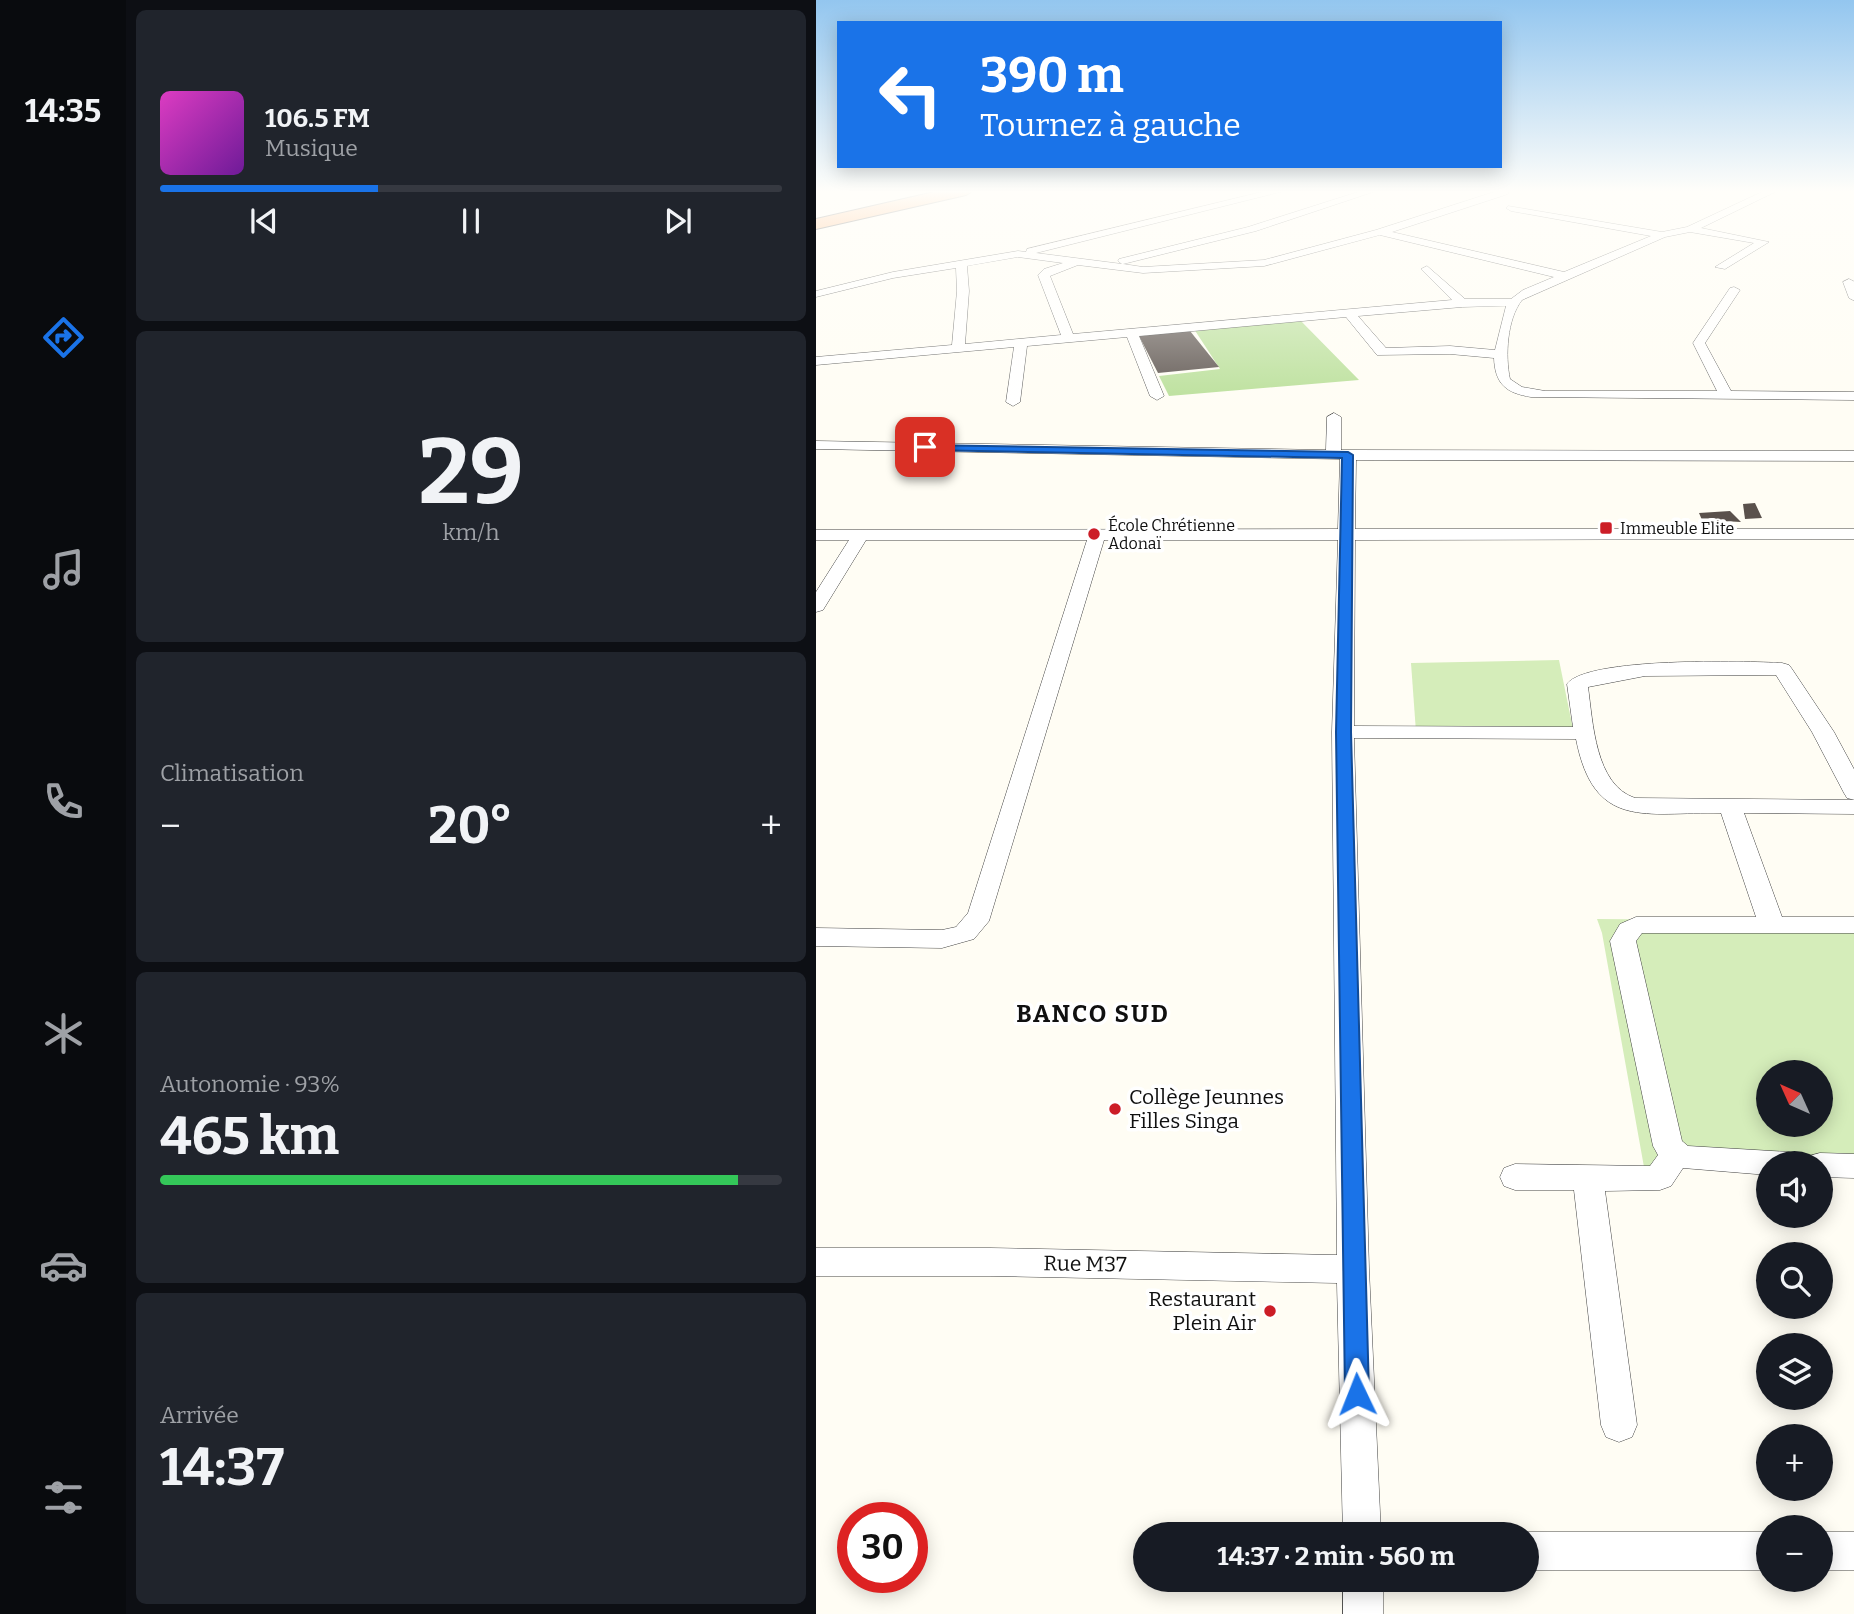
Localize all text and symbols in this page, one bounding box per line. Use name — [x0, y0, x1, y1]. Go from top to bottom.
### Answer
text: 390 m — [980, 46, 1124, 105]
icon: left — [865, 49, 956, 140]
text: 14:35 — [25, 92, 101, 130]
text: 106.5 FM — [265, 103, 370, 134]
text: Tournez à gauche — [980, 106, 1241, 144]
text: Musique — [265, 134, 358, 162]
icon: previous — [245, 202, 283, 240]
icon: pause — [452, 202, 490, 240]
icon: next — [659, 202, 697, 240]
icon: directions — [39, 313, 88, 362]
pin — [895, 417, 955, 477]
text: 29 — [418, 418, 524, 527]
icon: arrive — [906, 428, 944, 466]
place label: École Chrétienne Adonaï — [1108, 515, 1235, 553]
text: km/h — [443, 518, 499, 546]
place label: Immeuble Elite — [1620, 519, 1734, 538]
marker: Immeuble Elite — [1598, 520, 1614, 536]
marker: École Chrétienne Adonaï — [1086, 526, 1102, 542]
icon: music — [39, 545, 88, 594]
text: Climatisation — [160, 759, 304, 787]
icon: phone — [39, 777, 88, 826]
text: 20° — [428, 794, 513, 857]
text: − — [160, 803, 181, 849]
text: + — [760, 803, 782, 849]
district label: BANCO SUD — [1016, 1000, 1170, 1028]
icon: climate — [39, 1009, 88, 1058]
north arrow — [1756, 1060, 1833, 1138]
map controls — [1756, 1060, 1833, 1592]
text: Autonomie · 93% — [160, 1070, 340, 1098]
place label: Collège Jeunnes Filles Singa — [1129, 1084, 1284, 1134]
marker: Collège Jeunnes Filles Singa — [1107, 1101, 1123, 1117]
text: 465 km — [160, 1105, 339, 1168]
button: sound — [1756, 1151, 1833, 1228]
icon: car — [39, 1241, 88, 1290]
button: search — [1756, 1242, 1833, 1319]
street label: Rue M37 — [1043, 1250, 1127, 1278]
place label: Restaurant Plein Air — [1148, 1286, 1256, 1336]
marker: Restaurant Plein Air — [1262, 1303, 1278, 1319]
button: layers — [1756, 1333, 1833, 1410]
position arrow — [1320, 1357, 1394, 1431]
text: Arrivée — [160, 1401, 239, 1429]
button: + — [1756, 1424, 1833, 1501]
text: 14:37 — [160, 1436, 284, 1499]
icon: filters — [39, 1473, 88, 1522]
speed limit sign: 30 — [837, 1502, 928, 1593]
button: − — [1756, 1515, 1833, 1592]
text: 14:37 · 2 min · 560 m — [1217, 1541, 1455, 1572]

